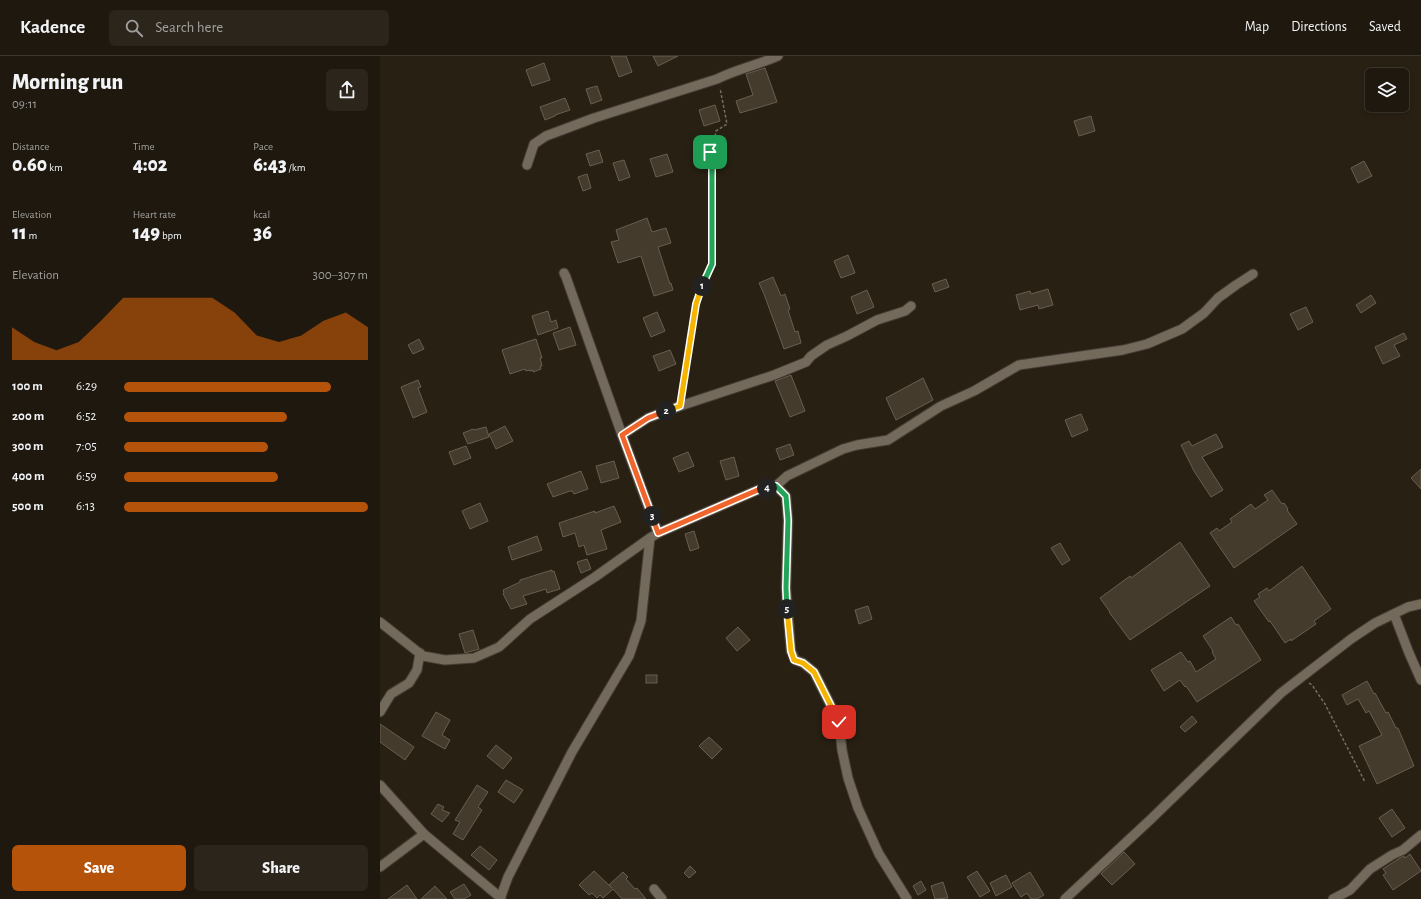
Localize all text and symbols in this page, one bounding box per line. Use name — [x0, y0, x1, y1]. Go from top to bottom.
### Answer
search box — [109, 10, 389, 46]
icon: search — [123, 17, 145, 39]
text: Kadence — [20, 18, 85, 37]
text: Search here — [155, 20, 223, 35]
text: Map — [1245, 20, 1269, 34]
text: Directions — [1291, 20, 1347, 34]
text: Saved — [1369, 20, 1401, 34]
map controls — [1365, 68, 1409, 112]
button: layers — [1365, 68, 1409, 112]
button: share — [326, 69, 368, 111]
text: Morning run — [12, 71, 123, 93]
text: 09:11 — [12, 98, 37, 111]
pin — [693, 135, 727, 169]
text: Distance — [12, 141, 49, 152]
text: Time — [133, 141, 155, 152]
text: Pace — [253, 141, 273, 152]
icon: arrive — [699, 141, 721, 163]
text: 0.60 — [12, 155, 47, 175]
text: 4:02 — [133, 155, 167, 175]
text: 6:43 — [253, 155, 287, 175]
text: km — [47, 162, 63, 173]
text: /km — [287, 162, 306, 173]
text: Elevation — [12, 209, 52, 220]
text: Heart rate — [133, 209, 176, 220]
text: kcal — [253, 209, 270, 220]
text: 11 — [12, 223, 27, 243]
text: 149 — [133, 223, 160, 243]
text: 36 — [253, 223, 272, 243]
text: m — [27, 230, 37, 241]
text: bpm — [160, 230, 182, 241]
text: Elevation — [12, 269, 59, 282]
text: 300–307 m — [313, 269, 368, 282]
pin: 1 — [692, 276, 712, 296]
text: 1 — [700, 280, 704, 291]
text: 100 m — [12, 380, 43, 393]
text: 6:29 — [76, 380, 97, 393]
pin: 2 — [656, 401, 676, 421]
text: 2 — [663, 405, 669, 416]
text: 200 m — [12, 410, 44, 423]
text: 6:52 — [76, 410, 96, 423]
text: 300 m — [12, 440, 44, 453]
text: 7:05 — [76, 440, 97, 453]
text: 400 m — [12, 470, 45, 483]
text: 6:59 — [76, 470, 97, 483]
pin: 4 — [757, 478, 777, 498]
text: 4 — [764, 482, 770, 493]
text: 500 m — [12, 500, 44, 513]
text: 6:13 — [76, 500, 95, 513]
pin: 3 — [642, 506, 662, 526]
text: 3 — [650, 510, 654, 521]
pin: 5 — [777, 599, 797, 619]
text: 5 — [785, 603, 789, 614]
pin — [822, 705, 856, 739]
icon: check — [828, 711, 850, 733]
button: Save — [12, 845, 186, 891]
button: Share — [194, 845, 368, 891]

